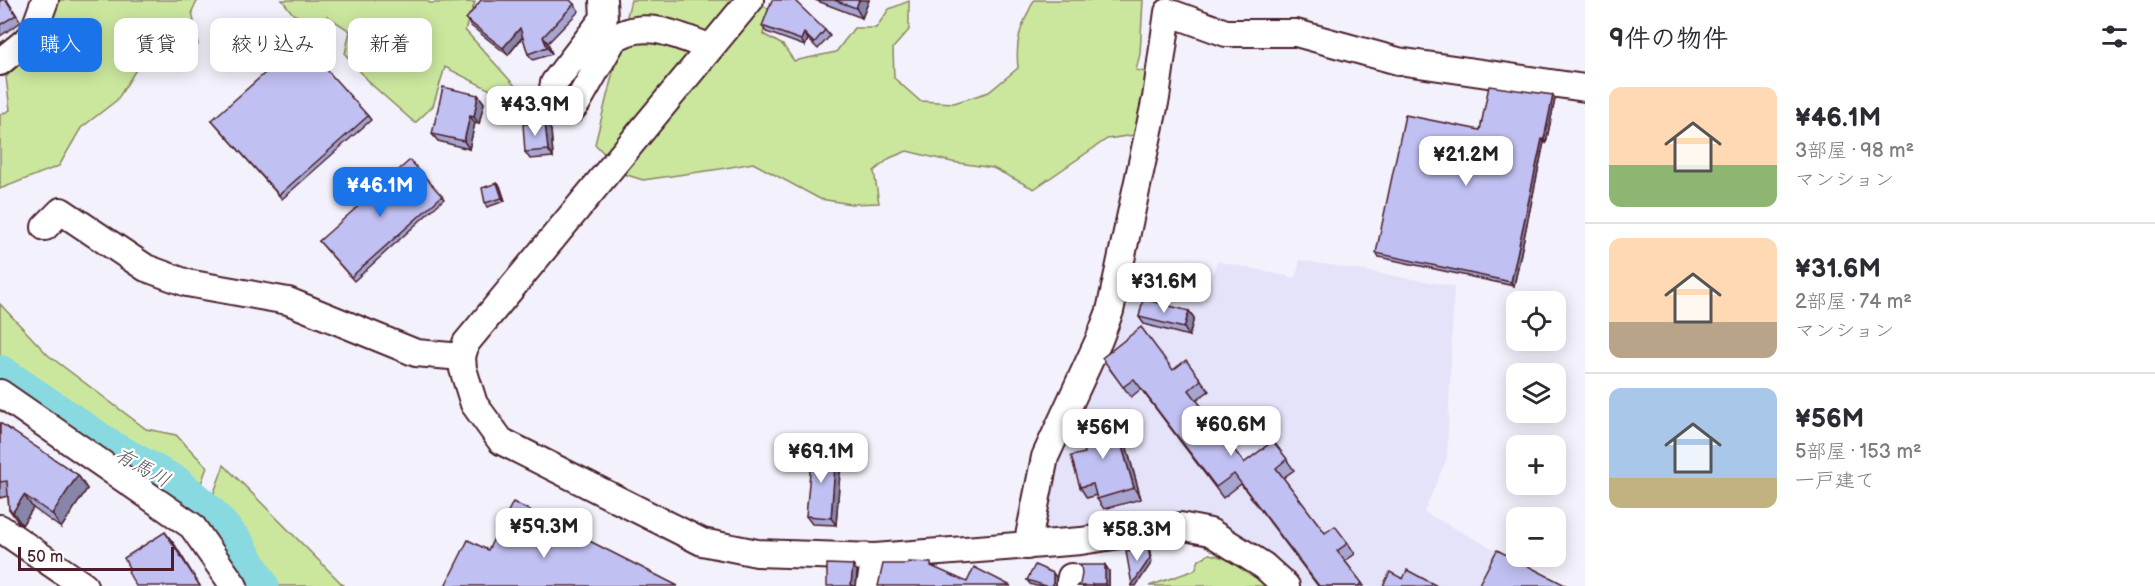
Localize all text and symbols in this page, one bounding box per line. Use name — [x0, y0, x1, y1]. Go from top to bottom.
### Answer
chip: 購入 — [18, 18, 102, 72]
chip: 賃貸 — [114, 18, 198, 72]
chip: 絞り込み — [210, 18, 336, 72]
chip: 新着 — [348, 18, 432, 72]
icon: filters — [2098, 20, 2131, 53]
text: 9件の物件 — [1609, 24, 1728, 55]
pin: ¥43.9M — [486, 86, 584, 137]
text: ¥43.9M — [500, 93, 570, 117]
text: ¥46.1M — [1795, 103, 1881, 134]
icon: home — [1657, 111, 1729, 183]
pin: ¥21.2M — [1417, 136, 1515, 187]
text: 3部屋 · 98 m² — [1795, 139, 1914, 163]
text: ¥21.2M — [1433, 143, 1499, 167]
pin: ¥46.1M — [331, 167, 429, 218]
text: マンション — [1795, 168, 1894, 192]
text: ¥46.1M — [347, 174, 413, 198]
text: ¥31.6M — [1795, 254, 1881, 285]
icon: home — [1657, 262, 1729, 334]
pin: ¥31.6M — [1115, 263, 1213, 314]
text: ¥31.6M — [1131, 270, 1197, 294]
text: 2部屋 · 74 m² — [1795, 290, 1912, 314]
map controls — [1506, 291, 1566, 567]
button: locate — [1506, 291, 1566, 351]
text: マンション — [1795, 319, 1894, 343]
button: layers — [1506, 363, 1566, 423]
text: ¥56M — [1795, 404, 1864, 435]
pin: ¥60.6M — [1182, 406, 1280, 457]
pin: ¥56M — [1067, 409, 1139, 460]
icon: home — [1657, 412, 1729, 484]
text: ¥60.6M — [1196, 413, 1266, 437]
text: ¥56M — [1076, 416, 1130, 440]
pin: ¥69.1M — [772, 433, 870, 484]
button: + — [1506, 435, 1566, 495]
text: ¥69.1M — [788, 440, 854, 464]
text: 5部屋 · 153 m² — [1795, 440, 1922, 464]
water label: 有馬川 — [110, 443, 175, 493]
text: 一戸建て — [1795, 469, 1875, 493]
button: − — [1506, 507, 1566, 567]
pin: ¥59.3M — [495, 508, 593, 559]
pin: ¥58.3M — [1088, 511, 1186, 562]
text: ¥59.3M — [510, 515, 578, 539]
text: ¥58.3M — [1102, 518, 1172, 542]
scale bar — [18, 544, 174, 572]
text: 50 m — [27, 548, 63, 567]

